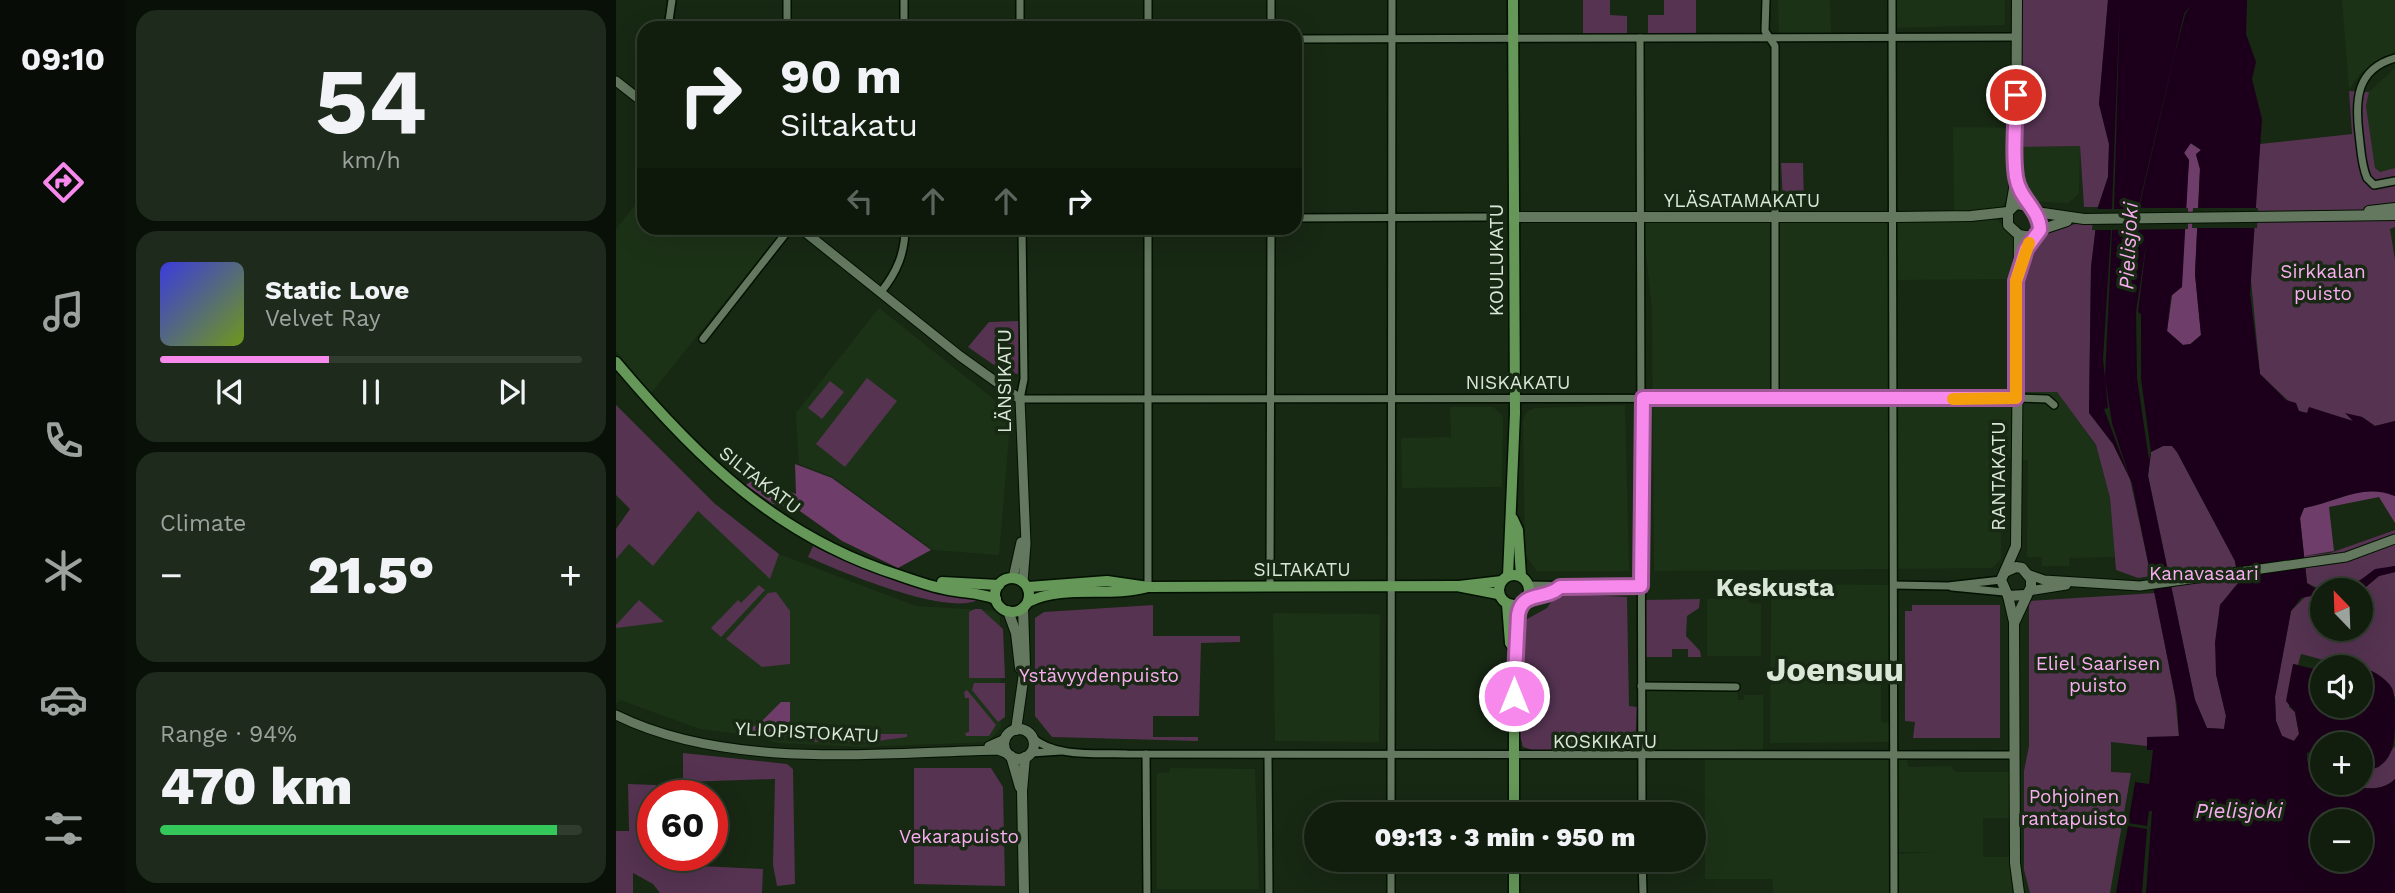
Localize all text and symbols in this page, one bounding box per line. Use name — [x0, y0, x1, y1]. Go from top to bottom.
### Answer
text: 09:10 — [21, 40, 105, 78]
text: 90 m — [780, 47, 902, 105]
text: 54 — [315, 48, 427, 155]
icon: right — [665, 49, 756, 140]
pin — [1986, 65, 2046, 125]
icon: arrive — [1997, 76, 2035, 114]
text: Siltakatu — [780, 106, 918, 144]
text: km/h — [341, 147, 401, 174]
icon: directions — [39, 158, 88, 207]
icon: left — [841, 182, 879, 220]
icon: ahead — [914, 182, 952, 220]
icon: ahead — [987, 182, 1025, 220]
icon: right — [1060, 182, 1098, 220]
street label: YLÄSATAMAKATU — [1664, 189, 1820, 212]
water label: Pielisjoki — [2113, 201, 2143, 290]
street label: KOULUKATU — [1485, 204, 1508, 316]
park label: Sirkkalan puisto — [2280, 260, 2366, 305]
text: Static Love — [265, 275, 409, 305]
icon: music — [39, 287, 88, 336]
text: Velvet Ray — [265, 305, 381, 332]
street label: LÄNSIKATU — [993, 329, 1016, 433]
street label: NISKAKATU — [1466, 371, 1570, 394]
icon: previous — [211, 373, 249, 411]
icon: pause — [352, 373, 390, 411]
icon: next — [493, 373, 531, 411]
icon: phone — [39, 416, 88, 465]
street label: RANTAKATU — [1987, 421, 2010, 531]
street label: SILTAKATU — [715, 441, 805, 519]
text: Climate — [160, 510, 246, 537]
text: 21.5° — [308, 545, 434, 606]
icon: climate — [39, 546, 88, 595]
text: − — [160, 553, 183, 597]
text: + — [559, 553, 582, 597]
street label: SILTAKATU — [1253, 558, 1351, 581]
park label: Kanavasaari — [2149, 562, 2259, 585]
district label: Keskusta — [1716, 572, 1834, 602]
north arrow — [2310, 578, 2373, 640]
map controls — [2310, 578, 2373, 872]
district label: Joensuu — [1766, 650, 1904, 689]
park label: Eliel Saarisen puisto — [2036, 652, 2160, 697]
button: sound — [2310, 655, 2373, 718]
position arrow — [1477, 659, 1551, 733]
park label: Ystävyydenpuisto — [1019, 664, 1179, 687]
icon: car — [39, 675, 88, 724]
street label: YLIOPISTOKATU — [734, 717, 880, 747]
text: Range · 94% — [160, 721, 297, 748]
street label: KOSKIKATU — [1553, 730, 1657, 753]
button: + — [2310, 732, 2373, 795]
text: 470 km — [160, 756, 353, 817]
speed limit sign: 60 — [637, 780, 728, 871]
park label: Pohjoinen rantapuisto — [2021, 785, 2127, 830]
water label: Pielisjoki — [2195, 798, 2283, 823]
icon: filters — [39, 804, 88, 853]
button: − — [2310, 809, 2373, 872]
text: 09:13 · 3 min · 950 m — [1375, 822, 1635, 852]
park label: Vekarapuisto — [899, 825, 1019, 848]

